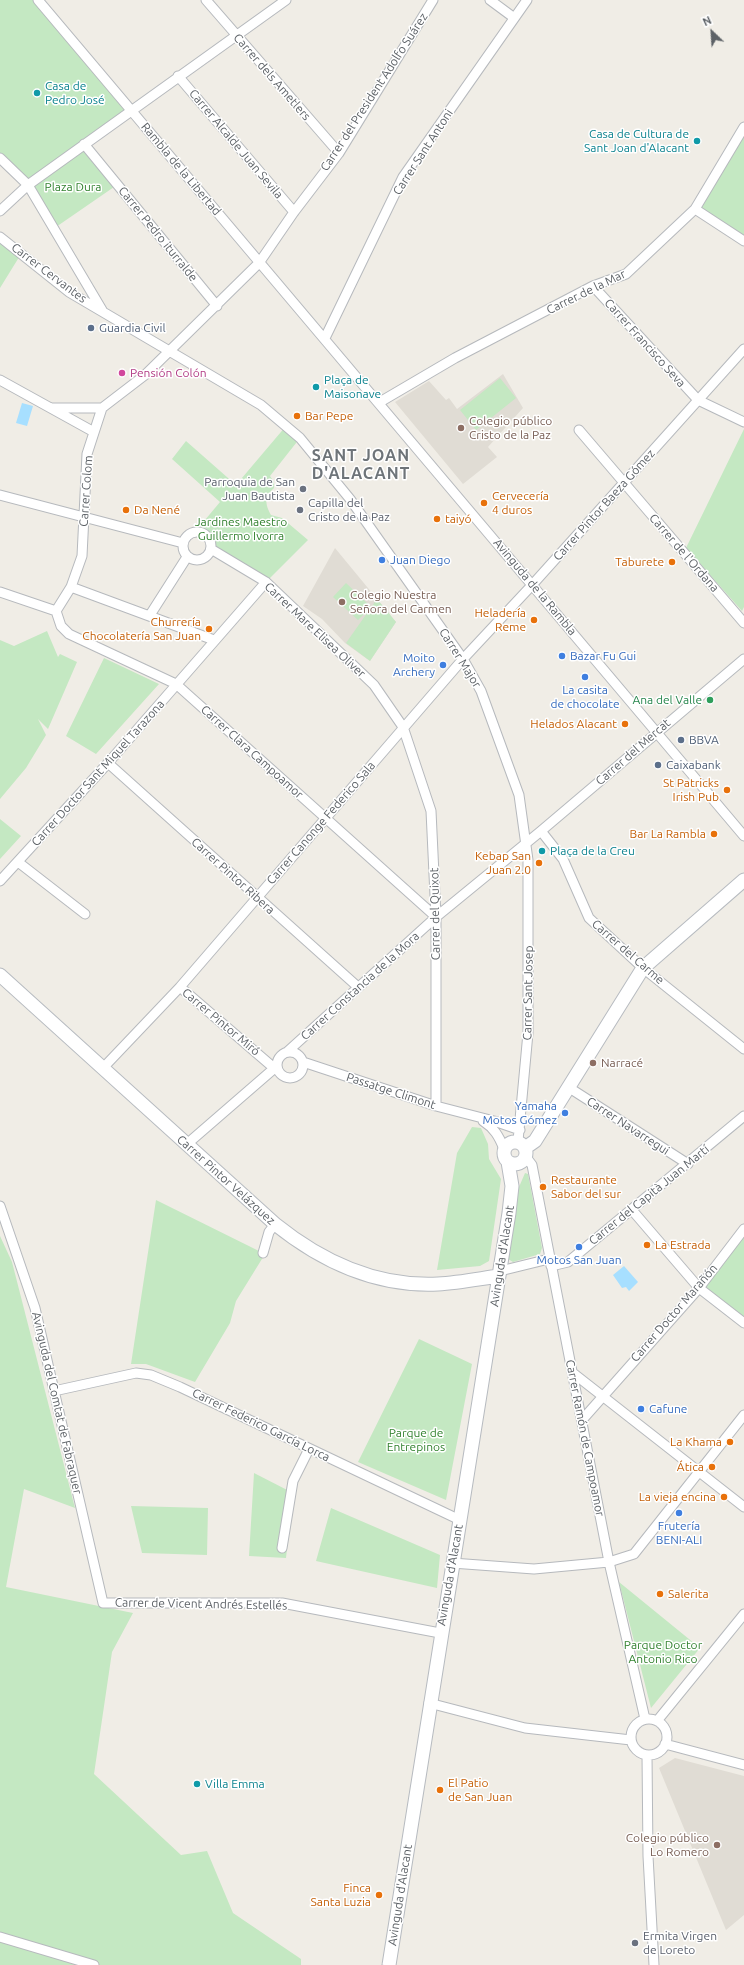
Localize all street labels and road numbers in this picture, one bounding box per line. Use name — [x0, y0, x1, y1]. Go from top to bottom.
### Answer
street label: Carrer del President Adolfo Suárez — [317, 10, 431, 174]
street label: Carrer dels Ametlers — [230, 31, 314, 123]
street label: Carrer Alcalde Juan Sevila — [186, 86, 286, 202]
street label: Carrer Sant Antoni — [390, 106, 456, 198]
street label: Rambla de la Libertad — [138, 120, 224, 218]
street label: Carrer Pedro iturralde — [115, 184, 201, 284]
street label: Carrer Cervantes — [8, 240, 90, 306]
street label: Carrer de la Mar — [544, 267, 628, 317]
street label: Carrer Francisco Seva — [601, 296, 689, 390]
street label: Carrer Pintor Baeza Gómez — [550, 446, 658, 564]
street label: Carrer Colom — [76, 455, 96, 527]
street label: Carrer de l'Ordana — [646, 511, 722, 595]
street label: Avinguda de la Rambla — [490, 536, 580, 638]
street label: Carrer Mare Elisea Oliver — [261, 579, 369, 681]
street label: Carrer Major — [436, 626, 484, 690]
street label: Carrer Doctor Sant Miquel Tarazona — [29, 697, 167, 849]
street label: Carrer Clara Campoamor — [198, 702, 306, 802]
street label: Carrer del Mercat — [593, 716, 673, 788]
street label: Carrer Canonge Federico Sala — [264, 759, 378, 887]
street label: Carrer Pintor Ribera — [188, 835, 278, 917]
street label: Carrer del Quixot — [427, 867, 443, 961]
street label: Carrer del Carme — [589, 917, 667, 987]
street label: Carrer Constancia de la Mora — [298, 929, 422, 1043]
street label: Carrer Sant Josep — [520, 945, 536, 1041]
street label: Carrer Pintor Miró — [179, 985, 263, 1059]
street label: Passatge Climont — [344, 1070, 438, 1112]
street label: Carrer Navarregui — [584, 1094, 672, 1158]
street label: Carrer Pintor Velázquez — [174, 1132, 278, 1228]
street label: Carrer del Capità Juan Martí — [586, 1142, 712, 1248]
street label: Avinguda d'Alacant — [487, 1204, 517, 1308]
street label: Carrer Doctor Marañón — [628, 1261, 720, 1365]
street label: Avinguda del Comtat de Fabraquer — [29, 1310, 85, 1496]
street label: Carrer Ramón de Campoamor — [563, 1358, 607, 1518]
street label: Carrer Federico García Lorca — [190, 1385, 332, 1465]
street label: Avinguda d'Alacant — [434, 1523, 466, 1627]
street label: Carrer de Vicent Andrés Estellés — [115, 1595, 287, 1613]
street label: Avinguda d'Alacant — [385, 1843, 415, 1947]

